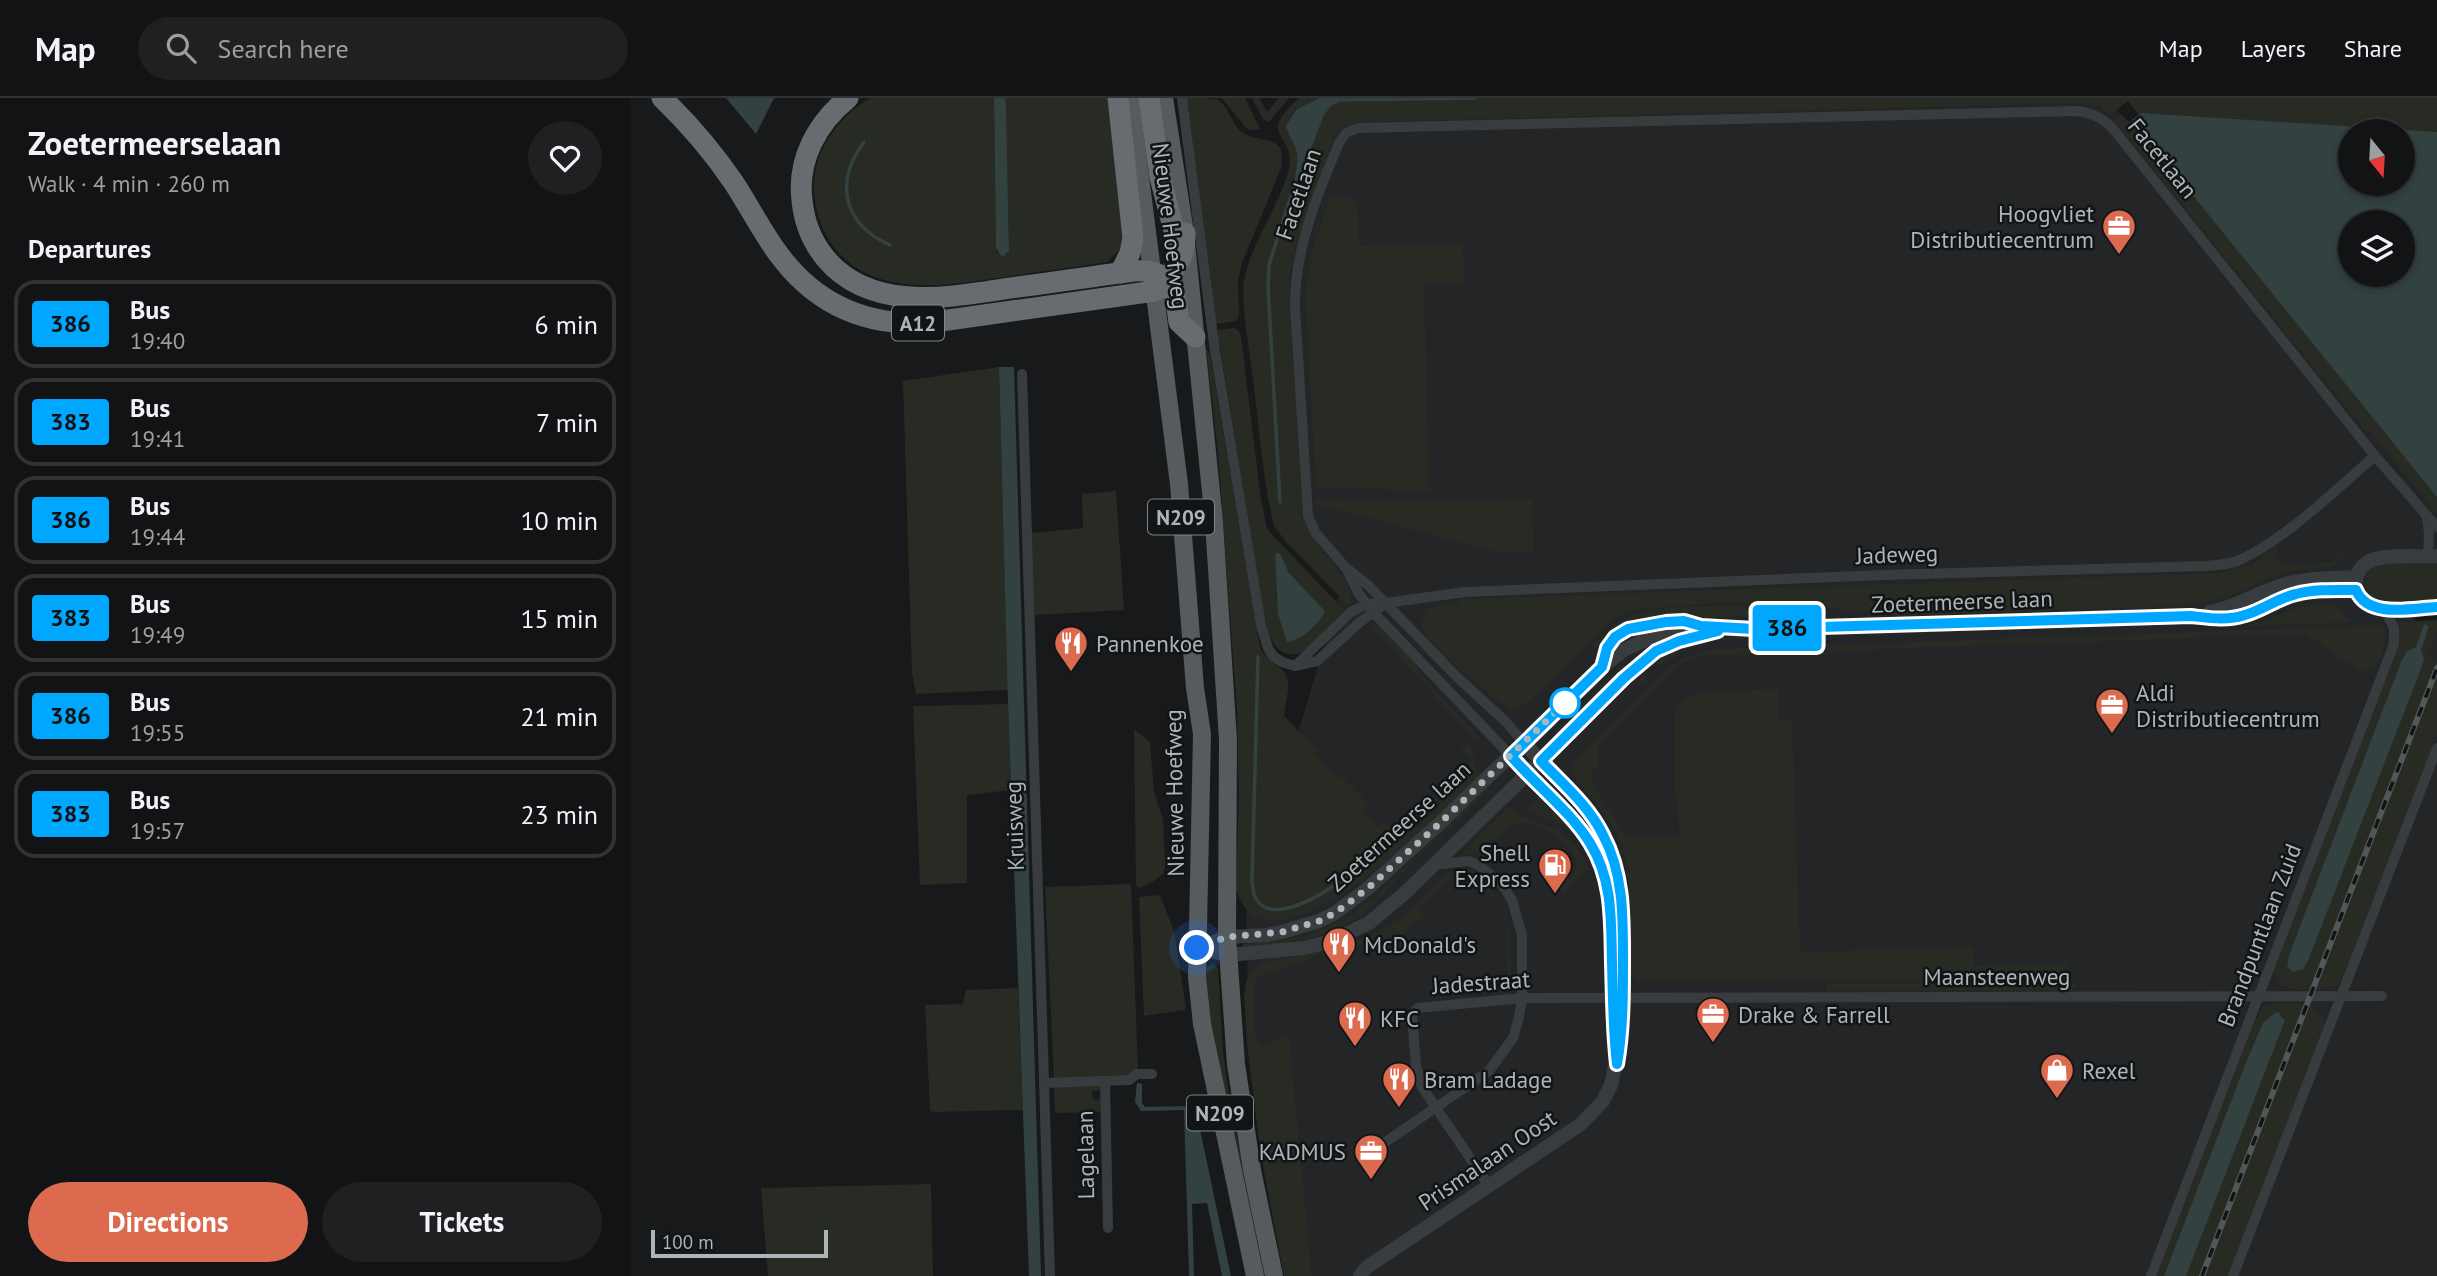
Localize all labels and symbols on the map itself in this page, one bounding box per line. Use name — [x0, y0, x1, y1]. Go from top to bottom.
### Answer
street label: Facetlaan — [2122, 112, 2204, 204]
north arrow — [2338, 119, 2415, 196]
street label: Nieuwe Hoefweg — [1146, 141, 1196, 311]
street label: Facetlaan — [1269, 144, 1327, 244]
place label: Hoogvliet Distributiecentrum — [1910, 199, 2094, 254]
office icon: Hoogvliet Distributiecentrum — [2100, 207, 2138, 256]
road number: A12 — [892, 306, 944, 341]
road number: N209 — [1148, 500, 1214, 534]
street label: Jadeweg — [1854, 538, 1939, 570]
street label: Zoetermeerse laan — [1871, 583, 2053, 619]
line badge: 386 — [1747, 605, 1827, 651]
restaurant icon: Pannenkoe — [1052, 624, 1090, 673]
place label: Pannenkoe — [1096, 629, 1204, 658]
place label: Aldi Distributiecentrum — [2136, 678, 2320, 733]
office icon: Aldi Distributiecentrum — [2093, 686, 2131, 735]
unlabelled marker — [1550, 688, 1580, 718]
street label: Nieuwe Hoefweg — [1158, 709, 1190, 877]
street label: Zoetermeerse laan — [1322, 754, 1476, 898]
street label: Kruisweg — [998, 781, 1030, 871]
place label: Shell Express — [1455, 838, 1530, 893]
street label: Brandpuntlaan Zuid — [2211, 839, 2307, 1031]
fuel station icon: Shell Express — [1536, 846, 1574, 895]
restaurant icon: McDonald's — [1320, 925, 1358, 974]
your location — [1179, 930, 1214, 965]
place label: McDonald's — [1364, 930, 1476, 959]
street label: Maansteenweg — [1924, 962, 2070, 991]
street label: Jadestraat — [1430, 964, 1531, 1000]
office icon: Drake & Farrell — [1694, 995, 1732, 1044]
restaurant icon: KFC — [1336, 999, 1374, 1048]
place label: Drake & Farrell — [1738, 1000, 1890, 1029]
place label: KFC — [1380, 1004, 1419, 1033]
shop icon: Rexel — [2038, 1051, 2076, 1100]
place label: Rexel — [2082, 1056, 2136, 1085]
restaurant icon: Bram Ladage — [1380, 1060, 1418, 1109]
place label: Bram Ladage — [1424, 1065, 1552, 1094]
road number: N209 — [1187, 1096, 1253, 1130]
street label: Prismalaan Oost — [1413, 1103, 1561, 1217]
street label: Lagelaan — [1070, 1110, 1100, 1200]
office icon: KADMUS — [1352, 1132, 1390, 1181]
place label: KADMUS — [1259, 1137, 1346, 1166]
scale bar — [651, 1227, 828, 1259]

